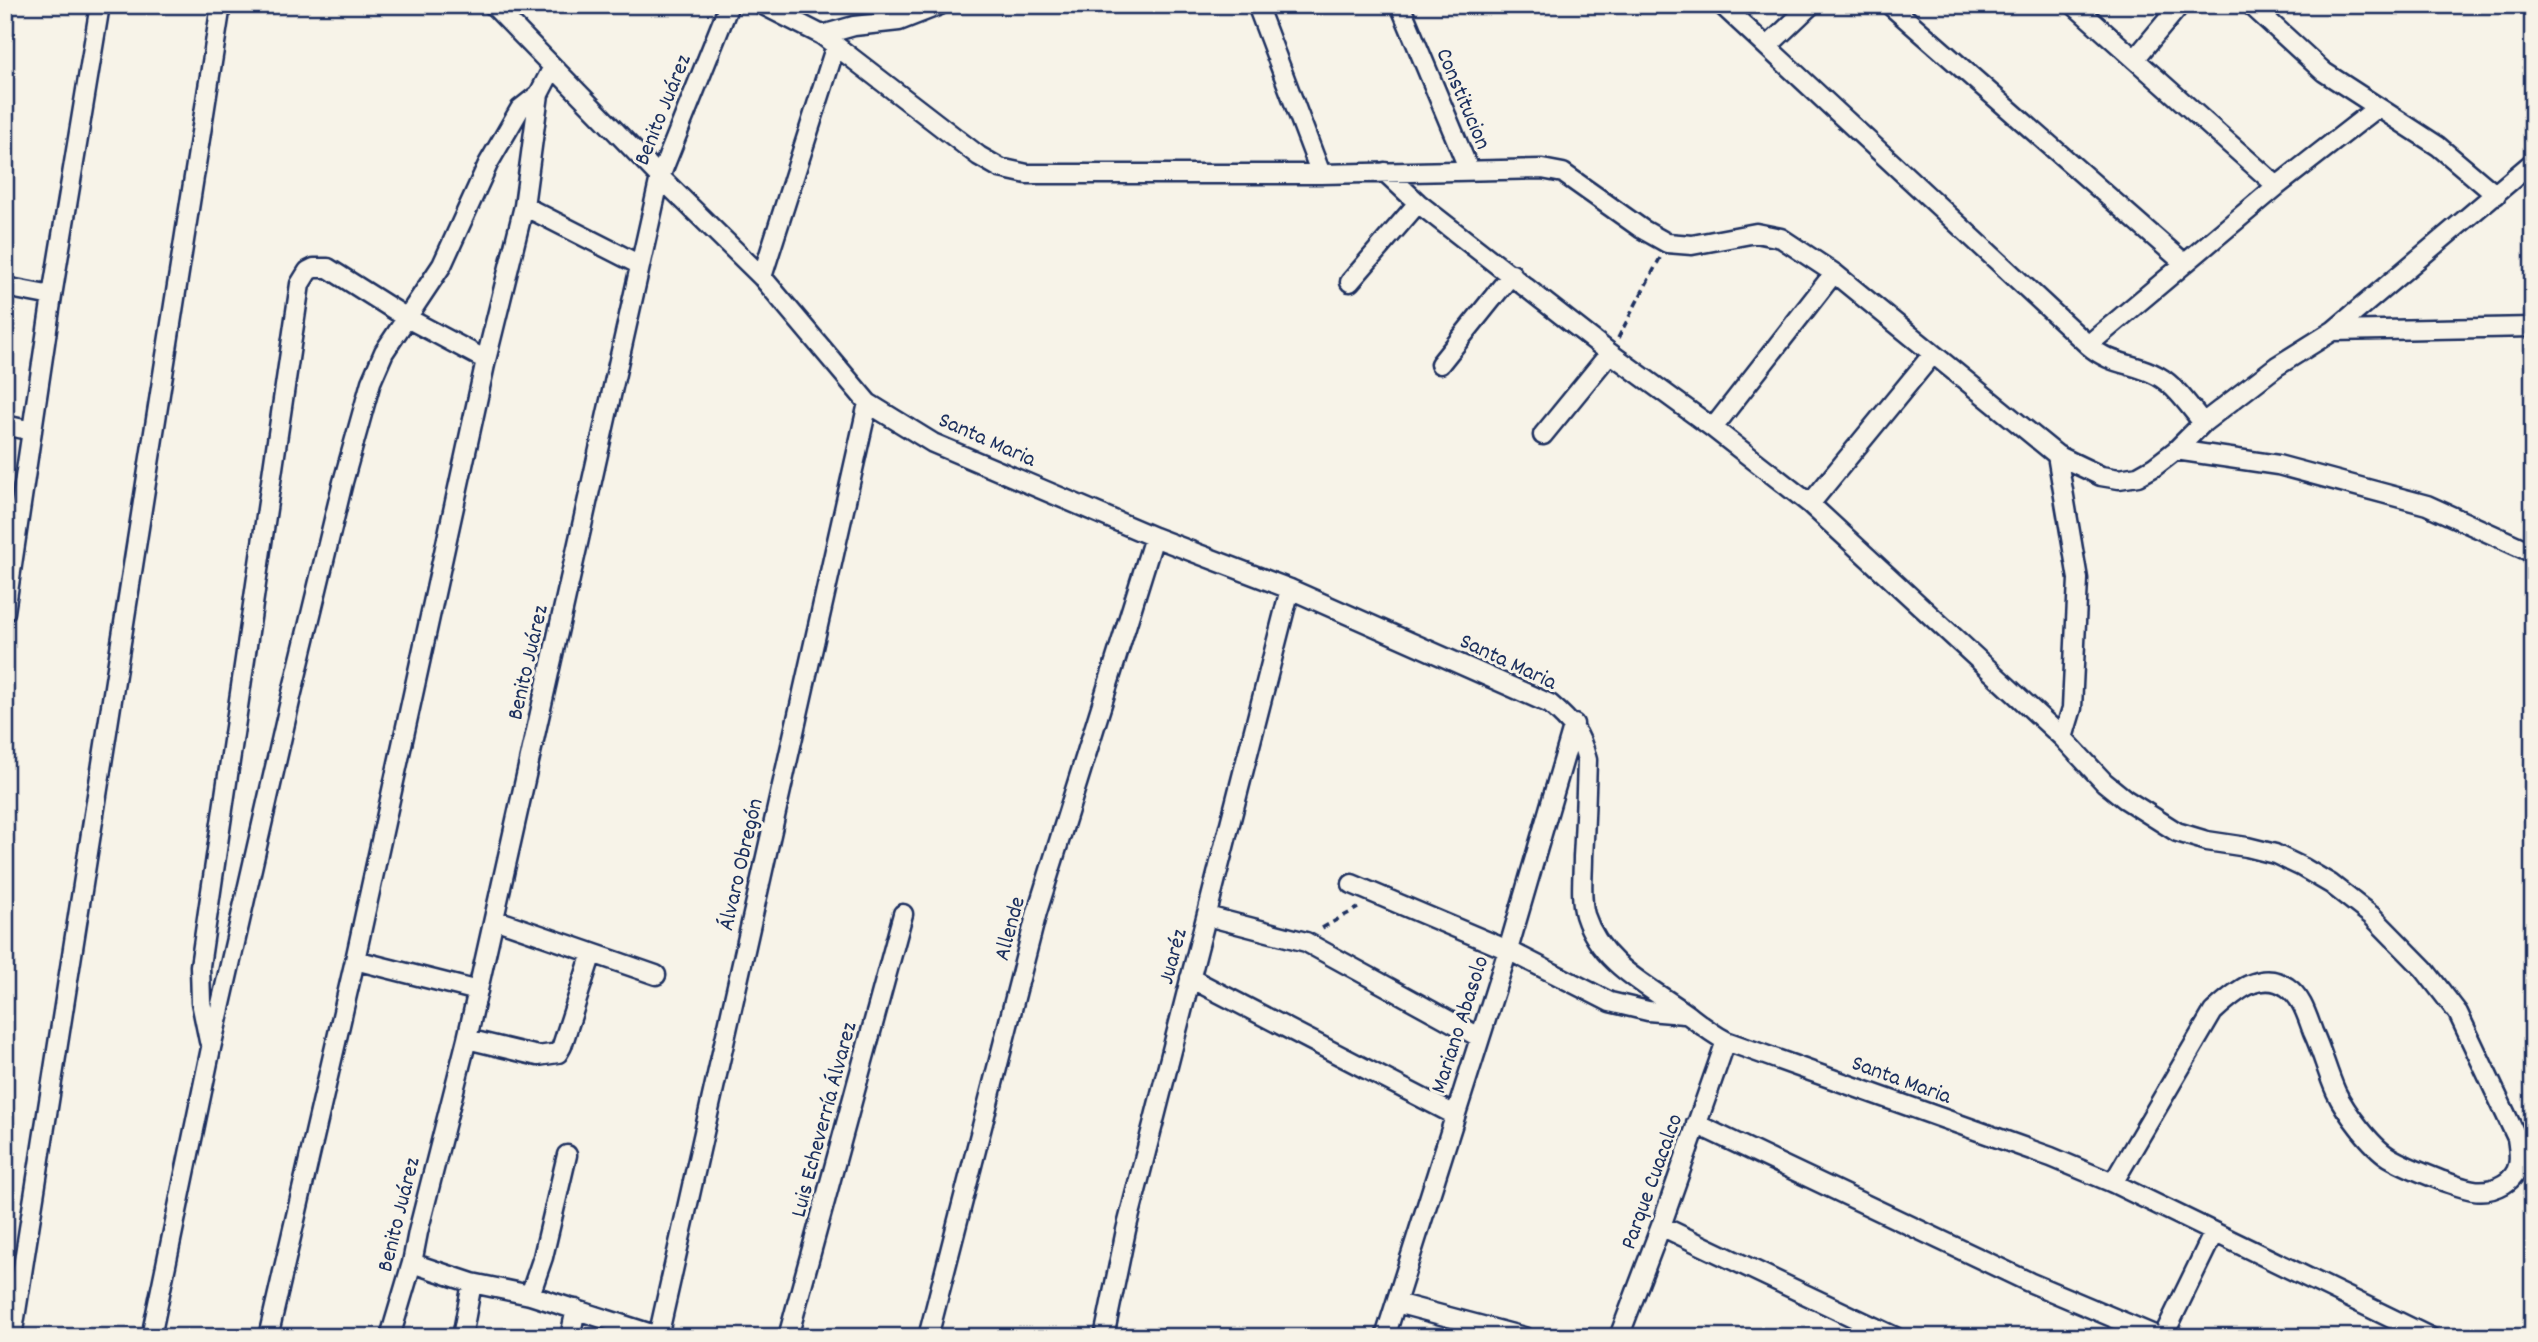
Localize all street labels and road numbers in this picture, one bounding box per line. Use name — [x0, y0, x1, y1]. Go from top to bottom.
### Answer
street label: Constitucion — [1426, 44, 1498, 155]
street label: Benito Juárez — [627, 50, 702, 171]
street label: Santa Maria — [932, 405, 1042, 478]
street label: Benito Juárez — [500, 602, 559, 724]
street label: Santa Maria — [1453, 626, 1563, 701]
street label: Álvaro Obregón — [711, 796, 774, 934]
street label: Allende — [987, 893, 1036, 965]
street label: Juaréz — [1151, 925, 1198, 988]
street label: Mariano Abasolo — [1424, 952, 1499, 1098]
street label: Luis Echeverría Álvarez — [783, 1018, 867, 1221]
street label: Santa Maria — [1846, 1048, 1956, 1115]
street label: Parque Cuacalco — [1613, 1110, 1693, 1255]
street label: Benito Juárez — [370, 1154, 431, 1276]

